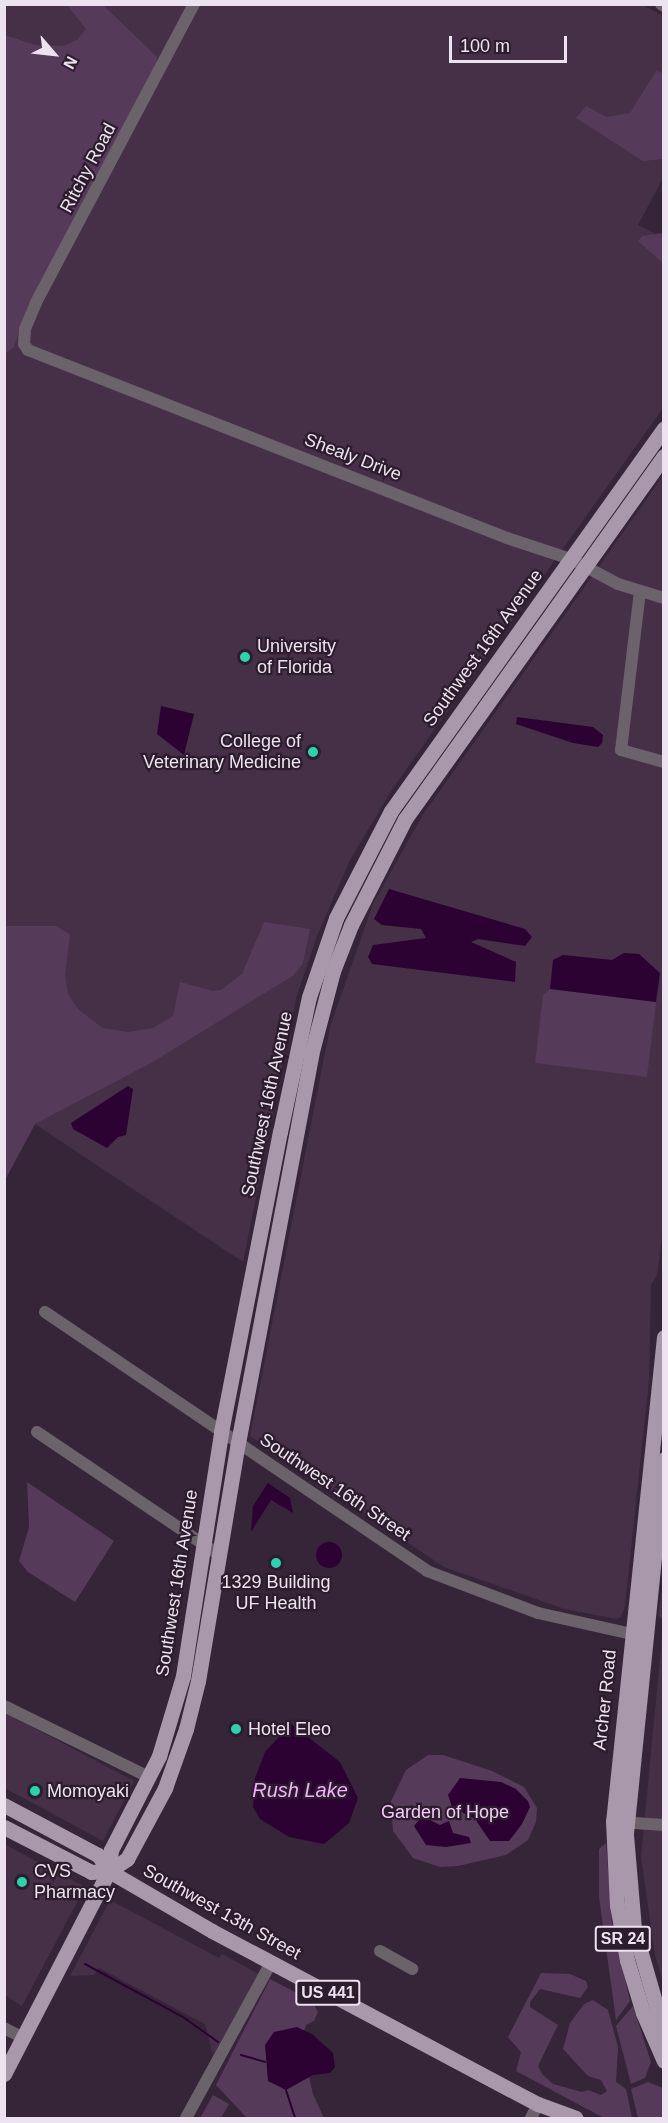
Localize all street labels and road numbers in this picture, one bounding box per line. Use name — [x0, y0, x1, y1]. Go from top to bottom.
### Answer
street label: Ritchy Road — [55, 120, 121, 216]
street label: Shealy Drive — [301, 429, 405, 485]
street label: Southwest 16th Avenue — [418, 565, 548, 731]
street label: Southwest 16th Avenue — [237, 1009, 297, 1199]
street label: Southwest 16th Street — [256, 1429, 414, 1545]
street label: Southwest 16th Avenue — [151, 1488, 203, 1678]
street label: Archer Road — [589, 1649, 621, 1751]
street label: Southwest 13th Street — [139, 1860, 305, 1964]
road number: SR 24 — [594, 1926, 652, 1952]
road number: US 441 — [295, 1980, 361, 2006]

